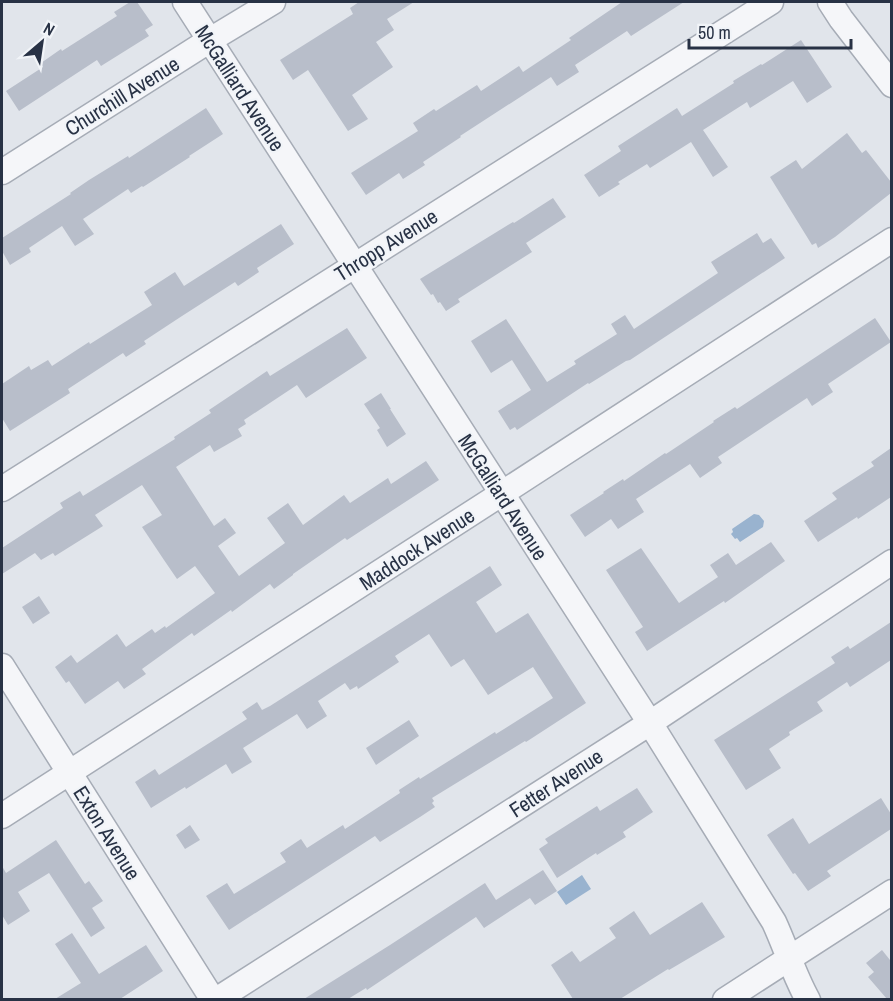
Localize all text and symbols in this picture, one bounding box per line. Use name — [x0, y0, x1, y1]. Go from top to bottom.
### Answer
north arrow — [12, 12, 72, 72]
scale bar — [689, 12, 851, 50]
text: N — [40, 17, 59, 41]
street label: McGalliard Avenue — [188, 19, 292, 157]
text: 50 m — [698, 20, 731, 45]
street label: Churchill Avenue — [59, 49, 185, 143]
street label: Thropp Avenue — [329, 202, 443, 288]
street label: McGalliard Avenue — [451, 428, 555, 566]
street label: Maddock Avenue — [354, 501, 480, 597]
street label: Fetter Avenue — [504, 742, 608, 824]
street label: Exton Avenue — [67, 780, 147, 886]

